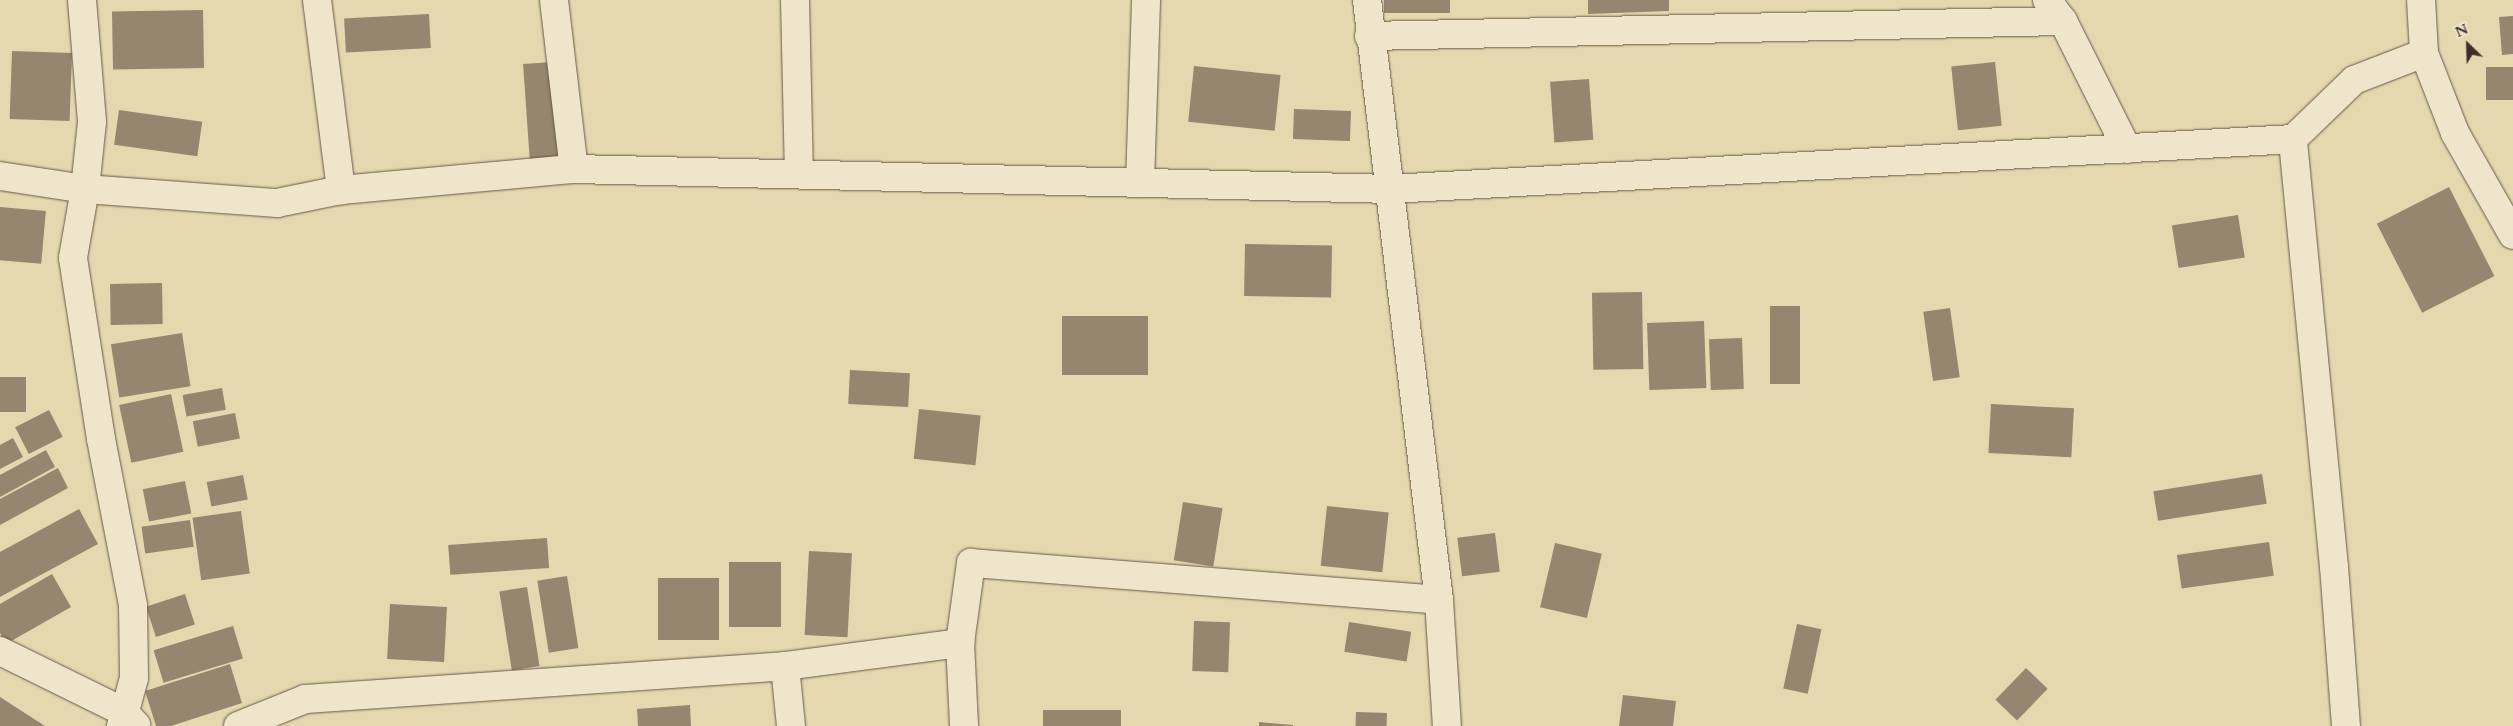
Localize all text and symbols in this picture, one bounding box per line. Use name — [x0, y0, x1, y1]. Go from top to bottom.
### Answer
north arrow — [2443, 20, 2493, 70]
text: N — [2452, 20, 2471, 42]

